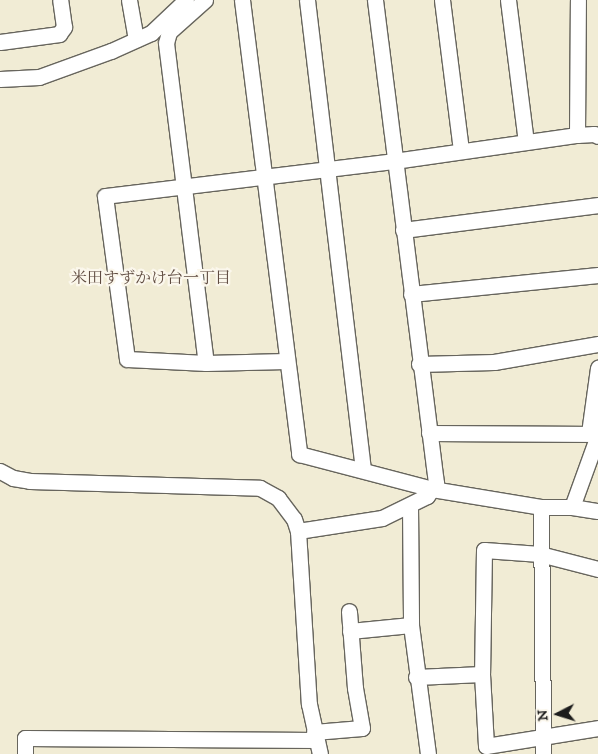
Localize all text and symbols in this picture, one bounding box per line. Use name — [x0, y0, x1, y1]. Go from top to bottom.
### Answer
district label: 米田すずかけ台一丁目 — [71, 268, 231, 288]
north arrow — [533, 689, 583, 739]
text: N — [534, 709, 553, 722]

